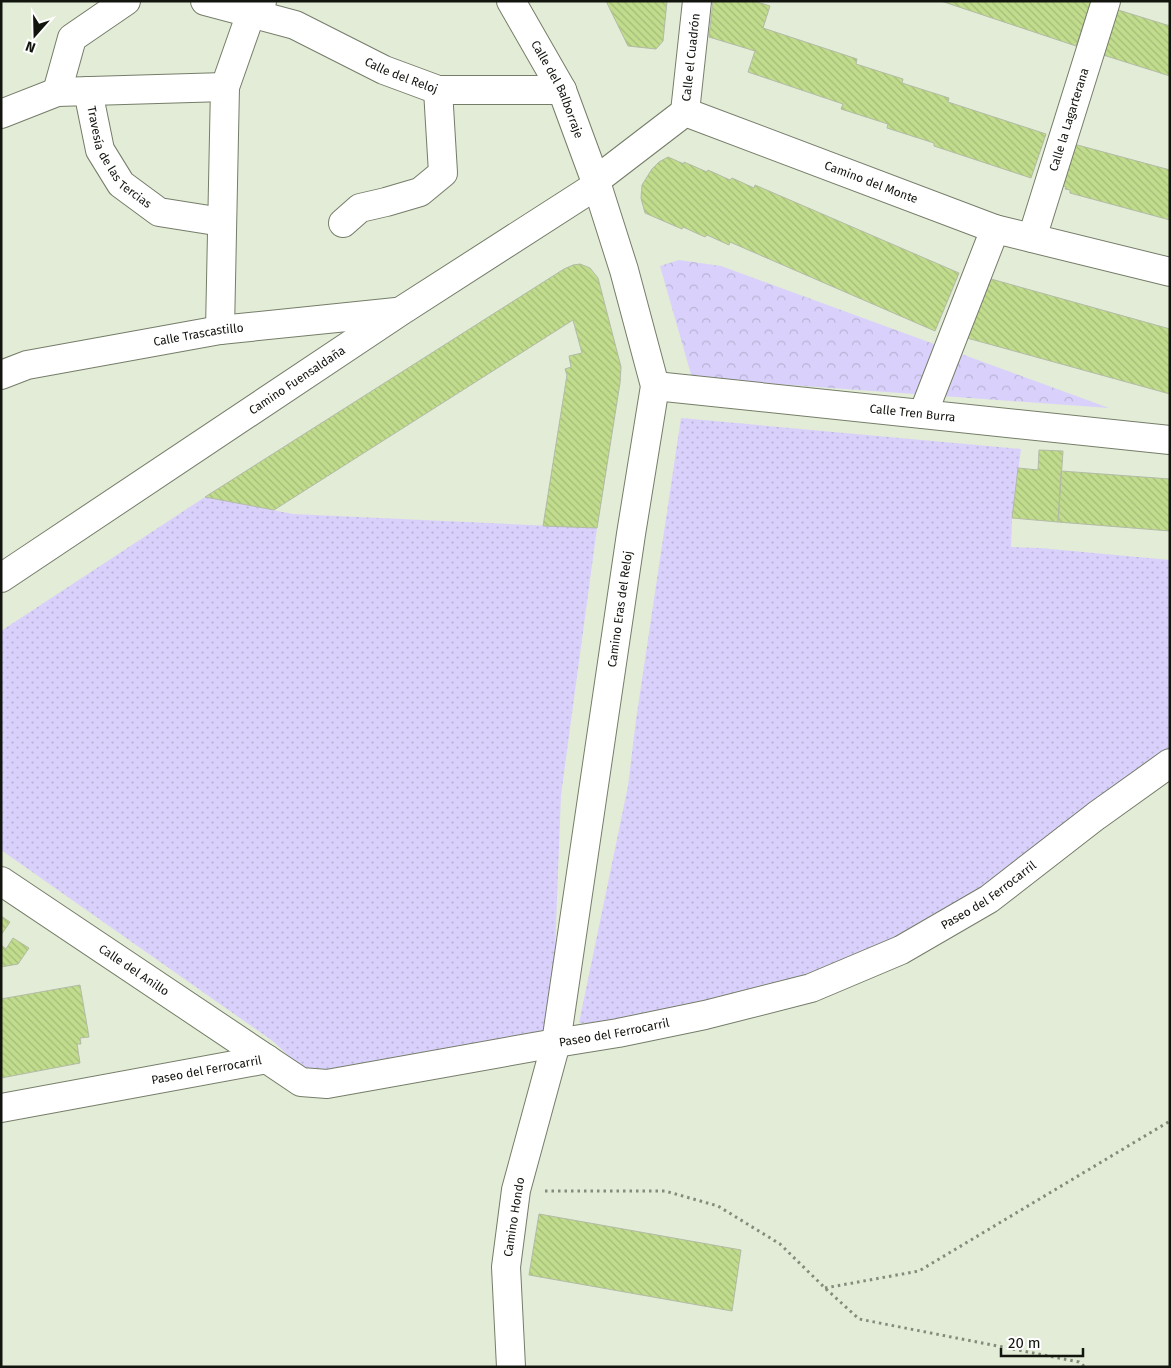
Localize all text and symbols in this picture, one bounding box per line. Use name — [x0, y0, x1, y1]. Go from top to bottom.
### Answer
north arrow — [10, 10, 60, 60]
street label: Calle el Cuadrón — [679, 13, 703, 102]
text: N — [23, 37, 38, 56]
street label: Calle del Balborraje — [528, 38, 586, 140]
street label: Calle del Reloj — [362, 54, 440, 96]
street label: Calle la Lagarterana — [1046, 66, 1092, 173]
street label: Travesía de las Tercias — [84, 105, 155, 211]
street label: Camino del Monte — [823, 158, 920, 206]
street label: Calle Trascastillo — [152, 321, 244, 349]
street label: Camino Fuensaldaña — [246, 343, 348, 417]
street label: Calle Tren Burra — [869, 402, 956, 424]
street label: Camino Eras del Reloj — [605, 550, 635, 668]
street label: Paseo del Ferrocarril — [939, 858, 1039, 932]
street label: Calle del Anillo — [96, 942, 172, 999]
street label: Paseo del Ferrocarril — [558, 1015, 671, 1049]
street label: Paseo del Ferrocarril — [150, 1053, 263, 1087]
street label: Camino Hondo — [501, 1176, 527, 1258]
scale bar — [1001, 1326, 1084, 1358]
text: 20 m — [1008, 1334, 1041, 1352]

